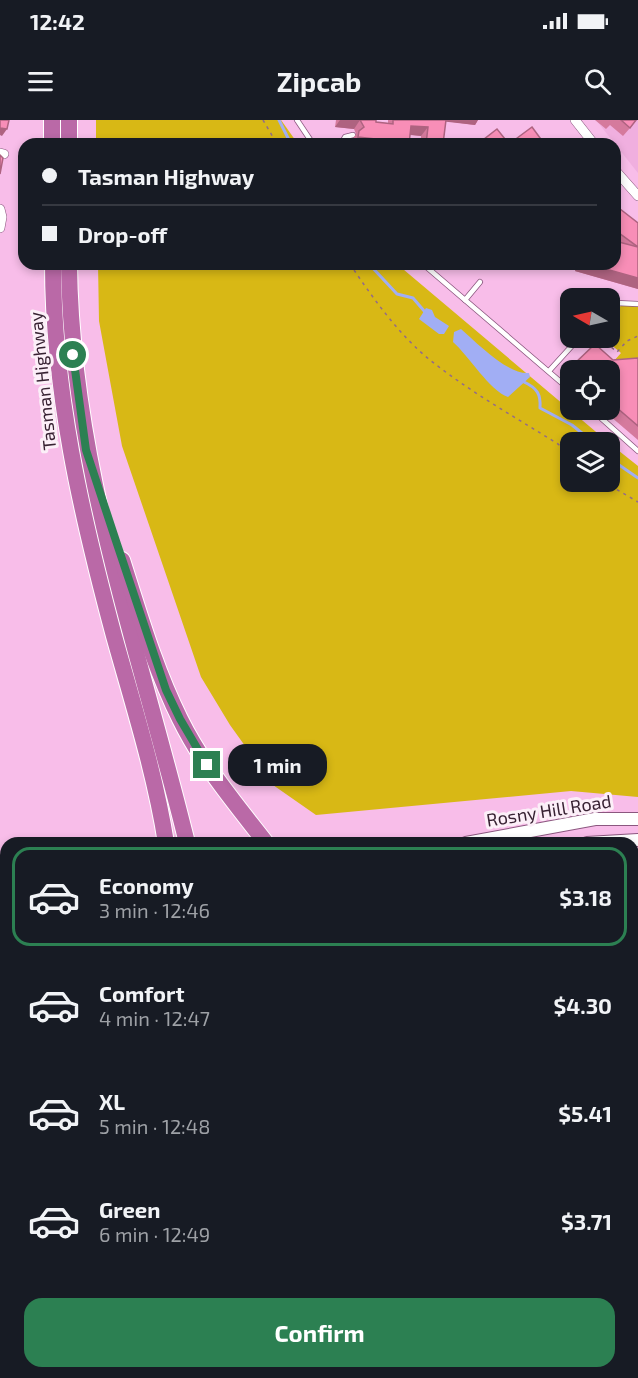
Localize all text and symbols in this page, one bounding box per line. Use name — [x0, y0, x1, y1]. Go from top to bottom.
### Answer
text: 12:42 — [30, 8, 85, 34]
icon: menu — [24, 65, 57, 98]
text: Zipcab — [277, 65, 361, 97]
icon: search — [581, 65, 614, 98]
text: Tasman Highway — [78, 163, 254, 189]
text: Drop-off — [78, 221, 167, 247]
north arrow — [560, 288, 620, 348]
map controls — [560, 288, 620, 492]
street label: Tasman Highway — [24, 310, 60, 451]
route start — [59, 341, 86, 368]
button: locate — [560, 360, 620, 420]
button: layers — [560, 432, 620, 492]
callout: 1 min — [228, 744, 327, 786]
route end — [193, 751, 220, 778]
text: 1 min — [253, 753, 302, 777]
street label: Rosny Hill Road — [485, 789, 613, 831]
icon: car — [27, 870, 81, 924]
text: Economy — [99, 872, 194, 898]
text: $3.18 — [559, 884, 612, 910]
text: 3 min · 12:46 — [99, 898, 210, 922]
icon: car — [27, 978, 81, 1032]
text: Comfort — [99, 980, 184, 1006]
text: $4.30 — [554, 992, 612, 1018]
text: 4 min · 12:47 — [99, 1006, 210, 1030]
icon: car — [27, 1086, 81, 1140]
text: XL — [99, 1088, 125, 1114]
text: $5.41 — [558, 1100, 612, 1126]
text: 5 min · 12:48 — [99, 1114, 210, 1138]
icon: car — [27, 1194, 81, 1248]
text: Green — [99, 1196, 161, 1222]
text: $3.71 — [561, 1208, 612, 1234]
text: 6 min · 12:49 — [99, 1222, 210, 1246]
button: Confirm — [24, 1298, 615, 1367]

